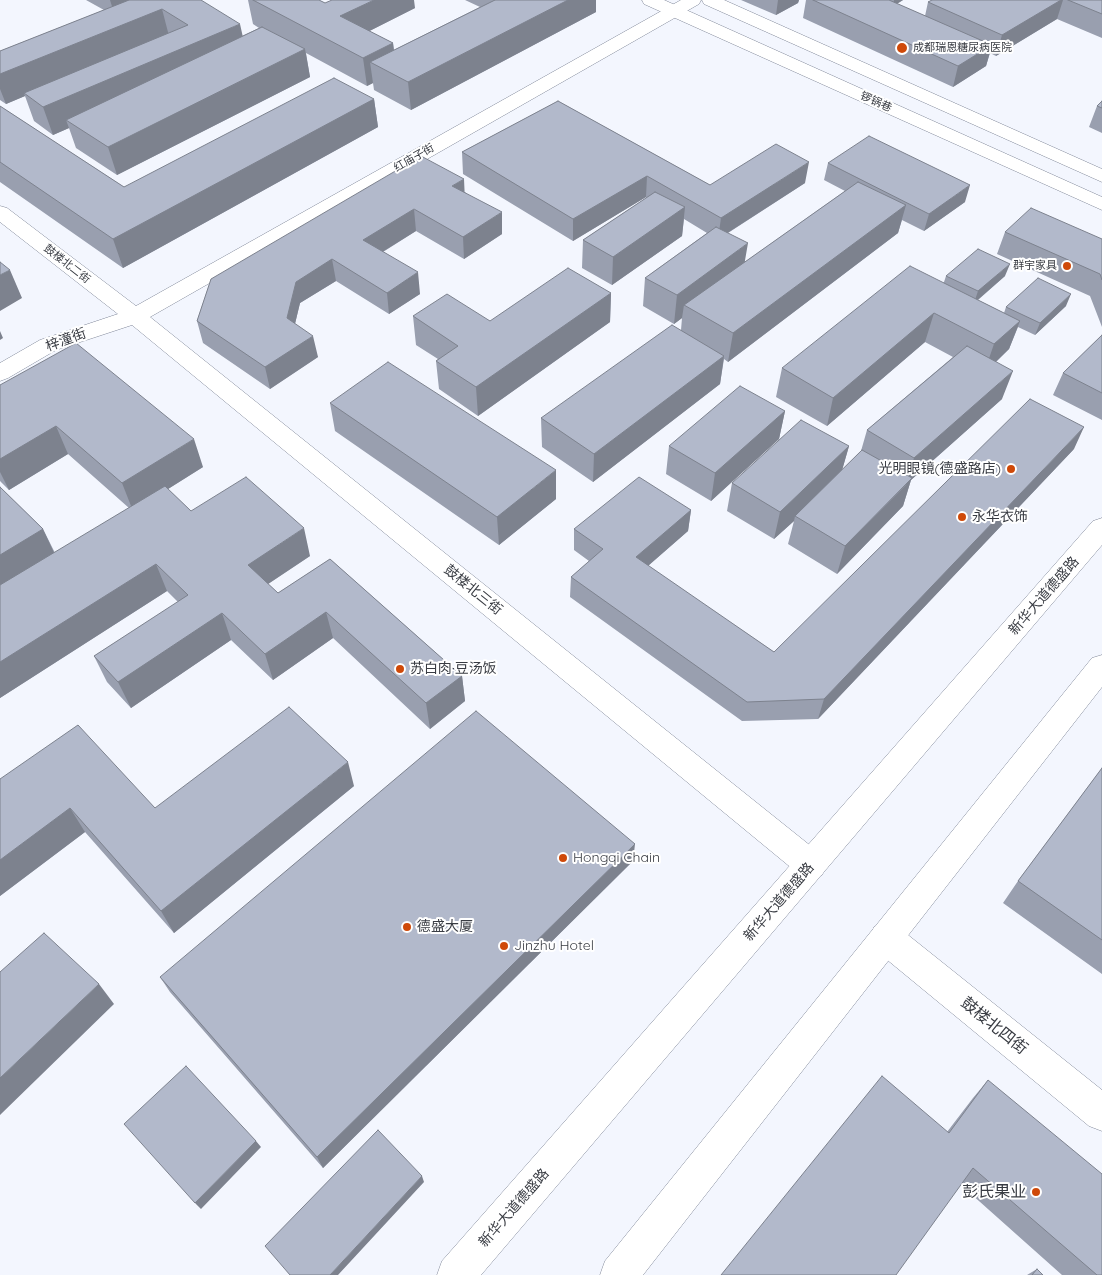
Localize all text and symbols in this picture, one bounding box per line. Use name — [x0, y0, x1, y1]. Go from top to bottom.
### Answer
marker: 成都瑞恩糖尿病医院 — [895, 41, 909, 55]
place label: 成都瑞恩糖尿病医院 — [913, 41, 1012, 55]
street label: 锣锅巷 — [858, 89, 894, 115]
street label: 红庙子街 — [392, 141, 436, 175]
street label: 鼓楼北二街 — [41, 242, 93, 286]
place label: 群宇家具 — [1013, 259, 1057, 273]
marker: 群宇家具 — [1061, 260, 1073, 272]
street label: 梓潼街 — [43, 325, 89, 355]
place label: 光明眼镜(德盛路店) — [879, 461, 1001, 477]
marker: 光明眼镜(德盛路店) — [1005, 463, 1017, 475]
place label: 永华衣饰 — [972, 509, 1028, 525]
marker: 永华衣饰 — [956, 511, 968, 523]
street label: 新华大道德盛路 — [1006, 554, 1082, 638]
street label: 鼓楼北三街 — [441, 561, 505, 619]
place label: 苏白肉·豆汤饭 — [410, 661, 497, 677]
marker: 苏白肉·豆汤饭 — [394, 663, 406, 675]
place label: Hongqi Chain — [573, 850, 660, 866]
marker: Hongqi Chain — [557, 852, 569, 864]
street label: 新华大道德盛路 — [741, 860, 817, 944]
place label: 德盛大厦 — [417, 919, 473, 935]
marker: 德盛大厦 — [401, 921, 413, 933]
place label: Jinzhu Hotel — [514, 938, 594, 954]
marker: Jinzhu Hotel — [498, 940, 510, 952]
street label: 鼓楼北四街 — [957, 993, 1031, 1059]
street label: 新华大道德盛路 — [476, 1166, 552, 1250]
place label: 彭氏果业 — [962, 1182, 1026, 1202]
marker: 彭氏果业 — [1030, 1186, 1042, 1198]

